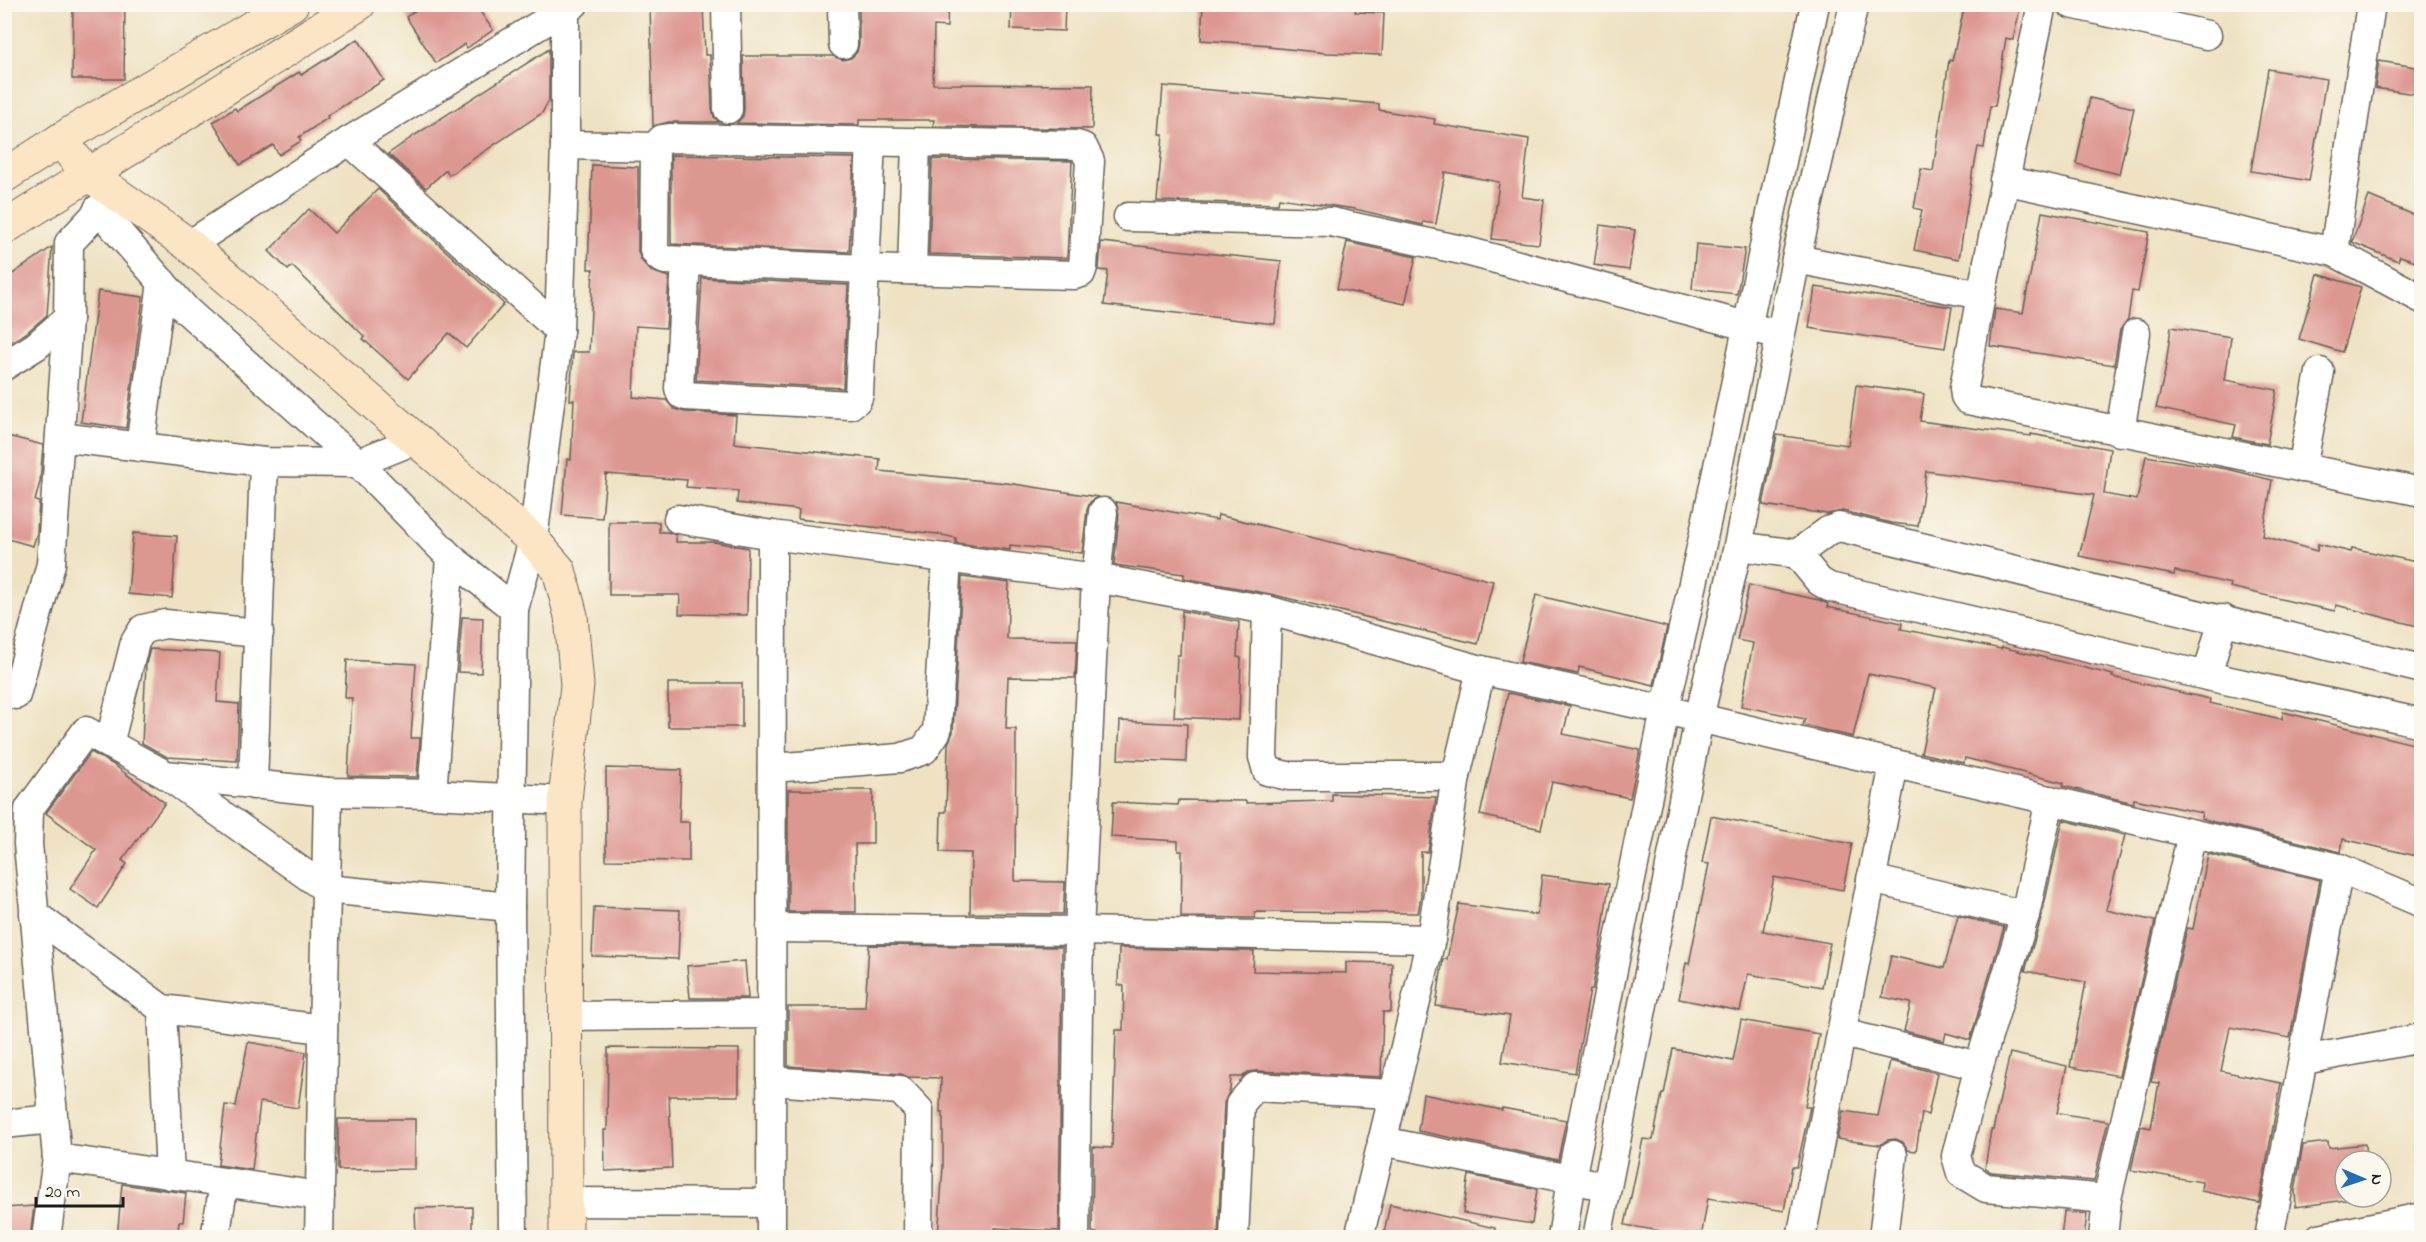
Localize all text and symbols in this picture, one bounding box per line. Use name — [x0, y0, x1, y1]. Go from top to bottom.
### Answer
north arrow — [2333, 1149, 2393, 1209]
scale bar — [36, 1170, 123, 1208]
text: N — [2364, 1174, 2388, 1185]
text: 20 m — [45, 1180, 80, 1206]

